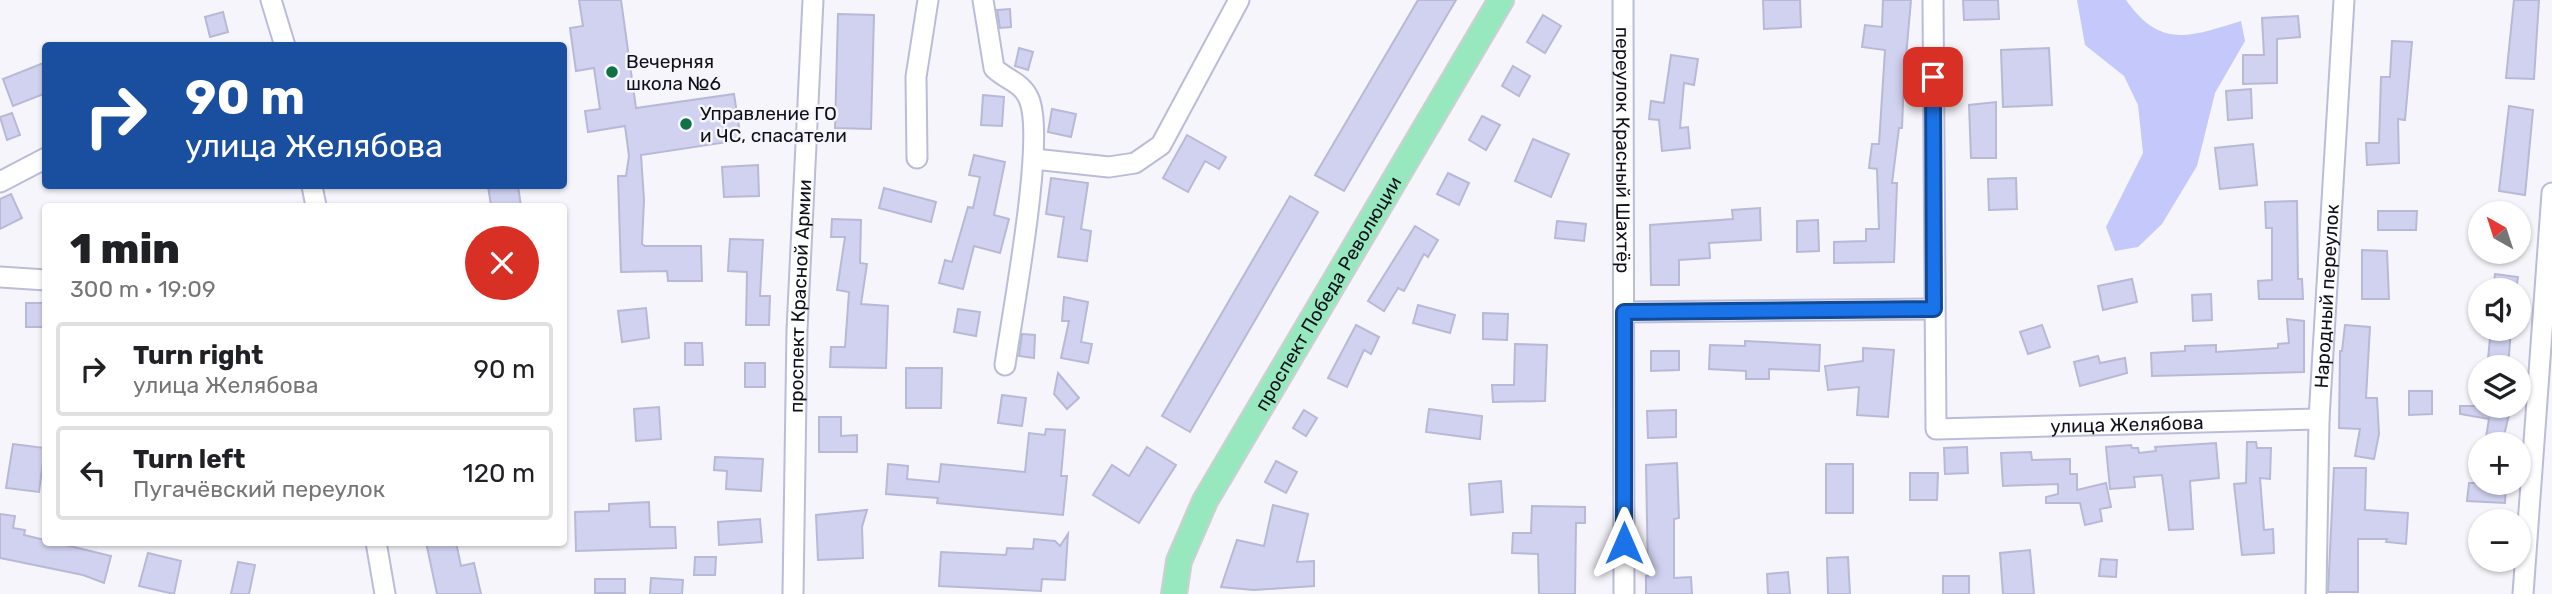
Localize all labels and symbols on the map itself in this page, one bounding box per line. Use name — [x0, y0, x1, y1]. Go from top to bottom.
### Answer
street label: переулок Красный Шахтёр — [1612, 27, 1635, 273]
pin — [1903, 47, 1963, 107]
place label: Вечерняя школа №6 — [626, 50, 721, 95]
marker: Вечерняя школа №6 — [604, 64, 620, 80]
place label: Управление ГО и ЧС, спасатели — [700, 102, 847, 147]
marker: Управление ГО и ЧС, спасатели — [678, 116, 694, 132]
street label: проспект Победа Революции — [1250, 172, 1406, 415]
street label: проспект Красной Армии — [784, 179, 816, 413]
north arrow — [2468, 201, 2530, 264]
street label: Народный переулок — [2309, 204, 2343, 389]
street label: улица Желябова — [2050, 411, 2204, 438]
position arrow — [1587, 506, 1661, 580]

